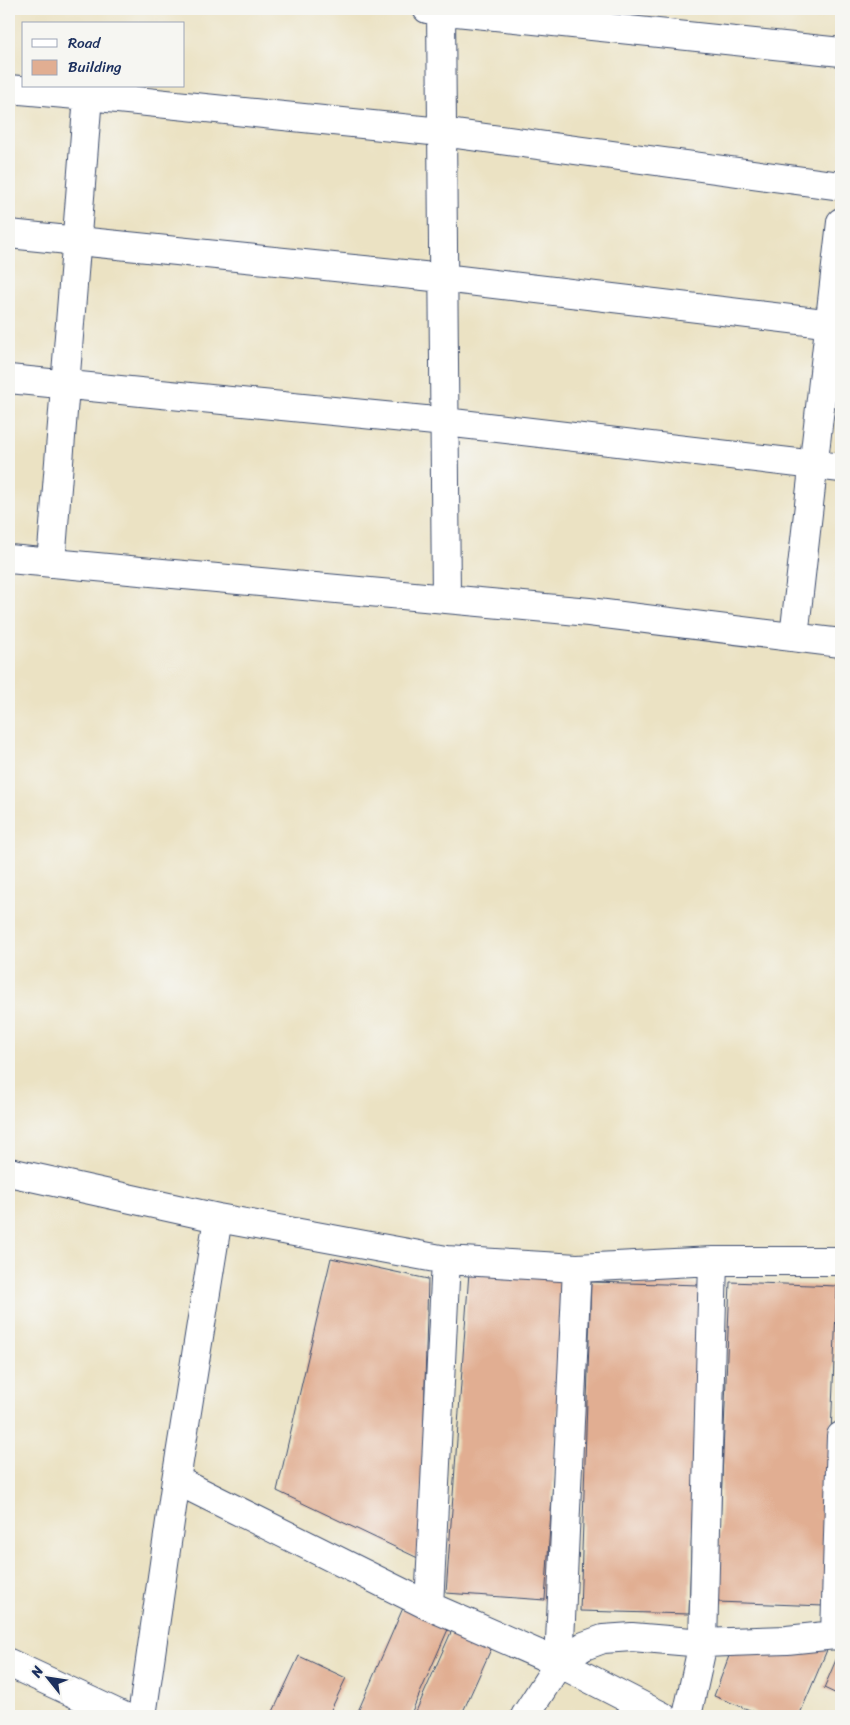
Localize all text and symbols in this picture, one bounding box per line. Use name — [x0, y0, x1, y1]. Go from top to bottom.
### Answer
legend — [22, 22, 185, 88]
text: Road — [68, 30, 101, 56]
text: Building — [68, 54, 122, 80]
north arrow — [22, 1652, 72, 1702]
text: N — [23, 1661, 51, 1683]

